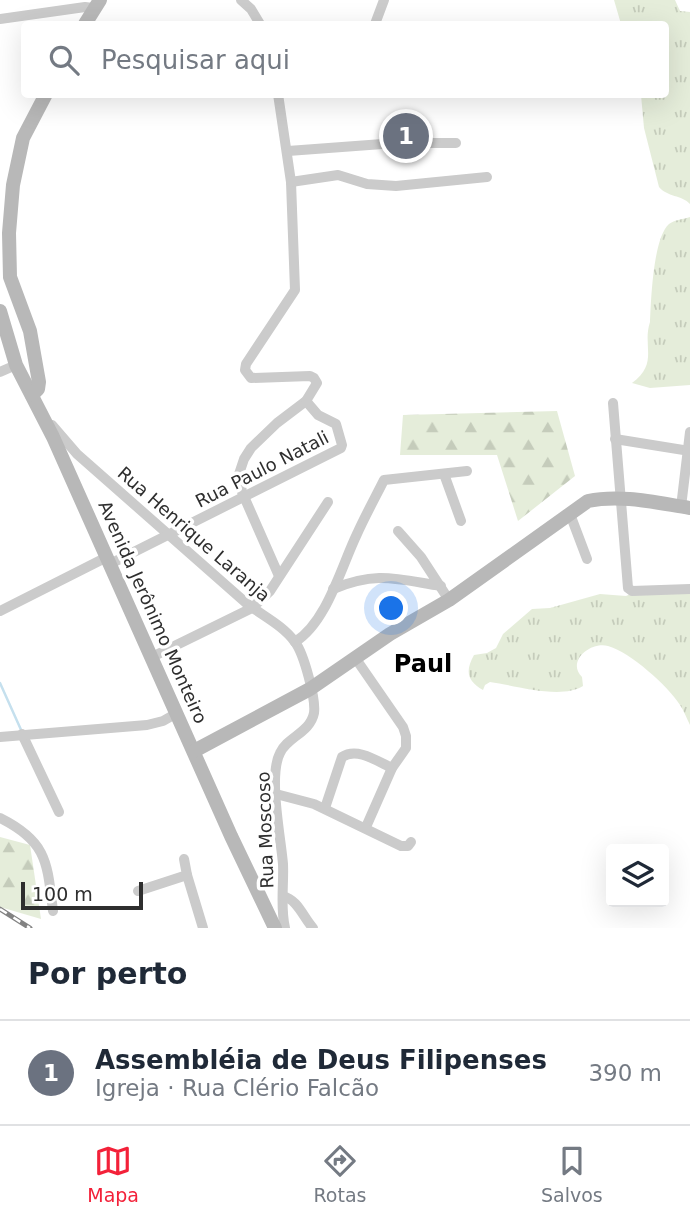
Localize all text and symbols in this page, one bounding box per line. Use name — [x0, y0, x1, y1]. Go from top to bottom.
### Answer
search box — [21, 21, 669, 98]
icon: search — [45, 41, 83, 79]
text: Pesquisar aqui — [101, 45, 290, 75]
pin: 1 — [383, 110, 429, 162]
street label: Rua Paulo Natali — [192, 426, 332, 512]
street label: Rua Henrique Laranja — [114, 462, 274, 606]
street label: Avenida Jerônimo Monteiro — [94, 497, 212, 727]
your location — [374, 591, 408, 625]
district label: Paul — [394, 650, 452, 678]
street label: Rua Moscoso — [252, 771, 278, 889]
map controls — [606, 844, 669, 907]
button: layers — [606, 844, 669, 907]
scale bar — [21, 879, 144, 911]
text: 100 m — [32, 883, 93, 905]
text: Por perto — [28, 956, 187, 991]
text: Assembléia de Deus Filipenses — [95, 1045, 547, 1075]
text: 1 — [43, 1060, 59, 1086]
text: 390 m — [588, 1060, 662, 1086]
text: Igreja · Rua Clério Falcão — [95, 1075, 379, 1101]
tab: Mapa — [87, 1142, 139, 1206]
tab: Rotas — [314, 1142, 366, 1206]
tab: Salvos — [541, 1142, 603, 1206]

